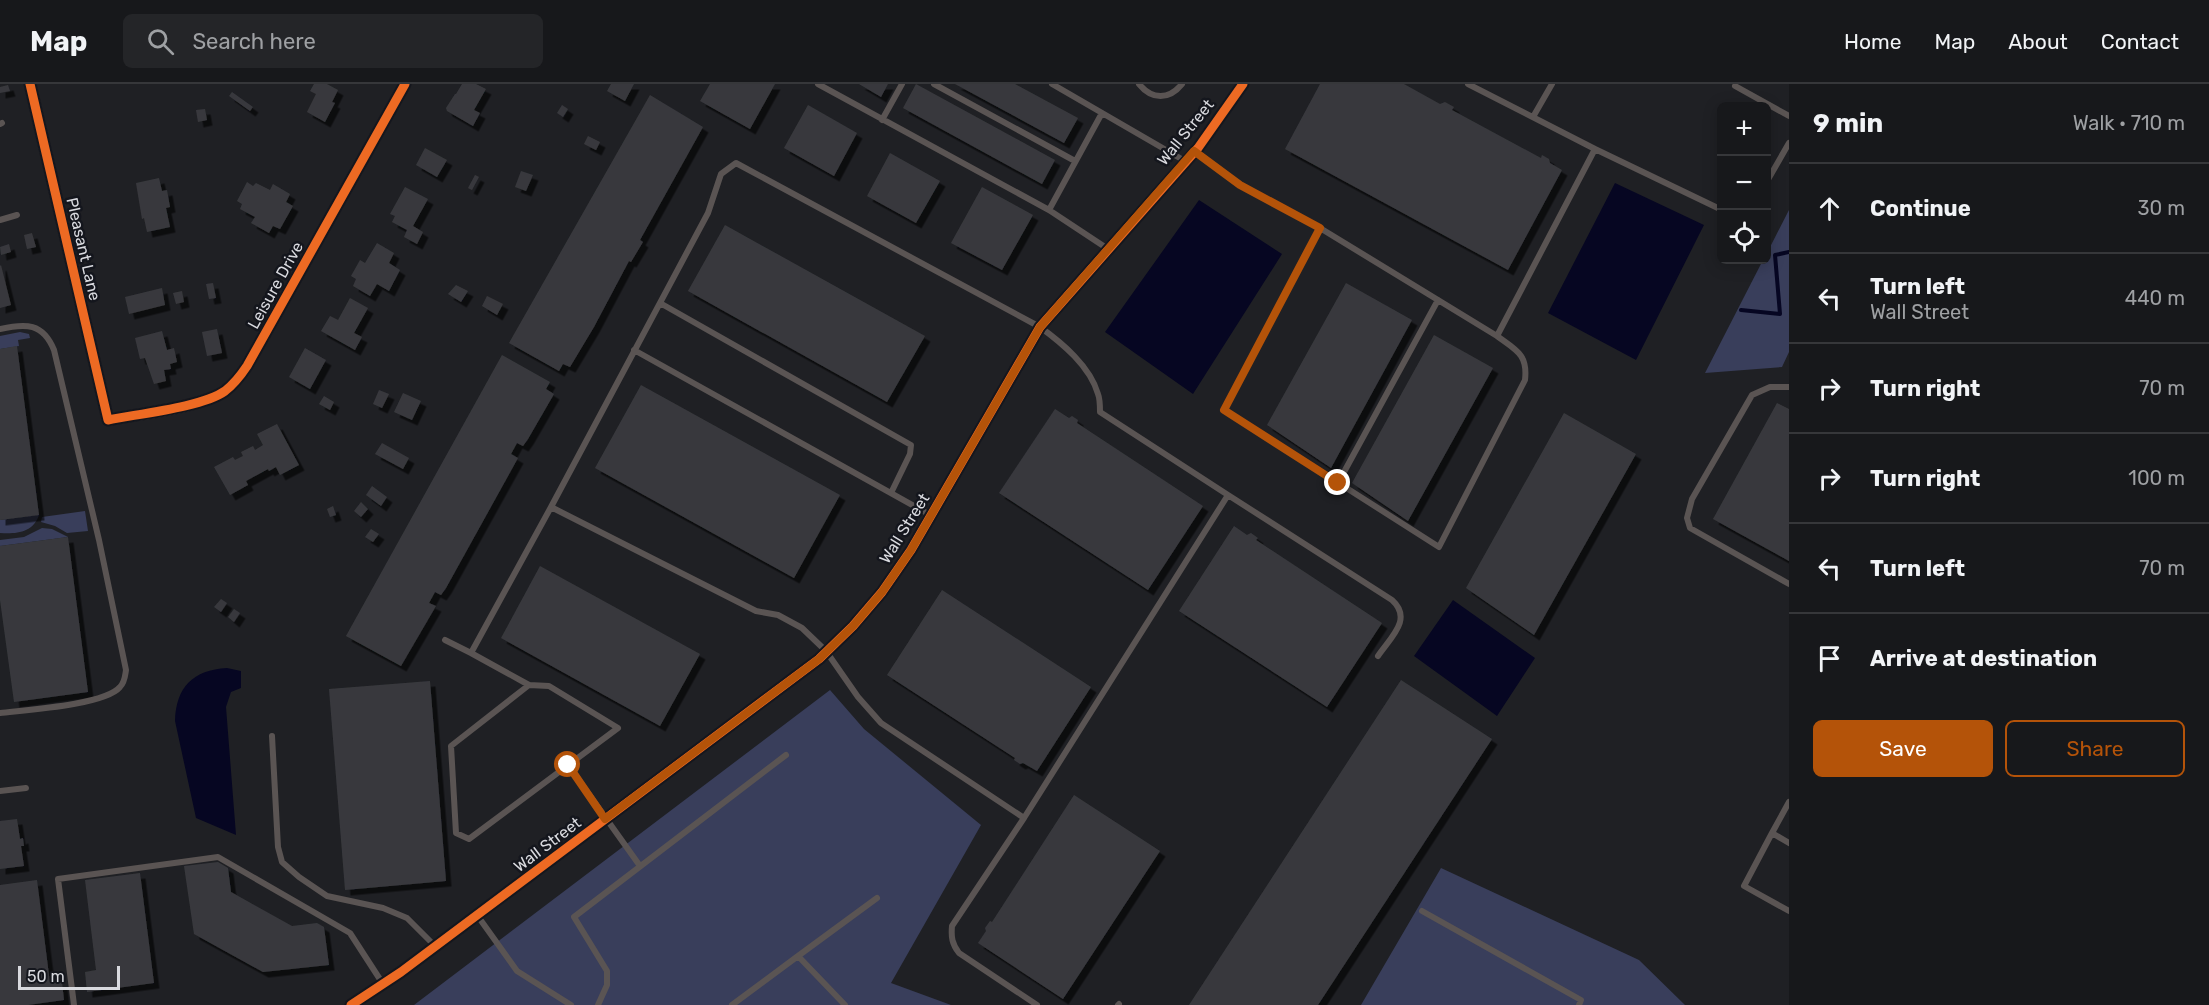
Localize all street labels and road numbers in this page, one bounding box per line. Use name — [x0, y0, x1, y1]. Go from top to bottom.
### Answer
street label: Wall Street — [1153, 96, 1218, 169]
street label: Pleasant Lane — [62, 196, 105, 303]
street label: Leisure Drive — [244, 238, 307, 332]
street label: Wall Street — [875, 490, 933, 567]
street label: Wall Street — [510, 813, 585, 876]

